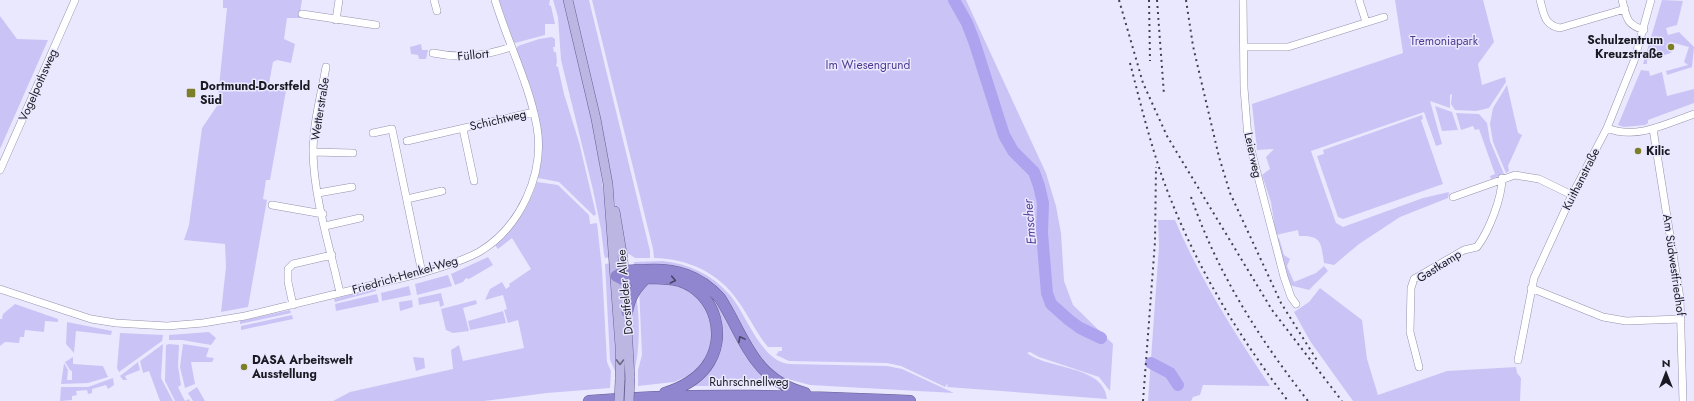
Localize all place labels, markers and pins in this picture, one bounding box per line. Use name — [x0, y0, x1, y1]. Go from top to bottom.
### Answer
place label: Schulzentrum Kreuzstraße — [1587, 31, 1663, 63]
marker: Schulzentrum Kreuzstraße — [1666, 42, 1676, 52]
place label: Dortmund-Dorstfeld Süd — [200, 77, 310, 109]
marker: Dortmund-Dorstfeld Süd — [185, 87, 197, 99]
place label: Kilic — [1646, 142, 1670, 160]
marker: Kilic — [1633, 146, 1643, 156]
place label: DASA Arbeitswelt Ausstellung — [251, 351, 353, 383]
marker: DASA Arbeitswelt Ausstellung — [239, 362, 249, 372]

